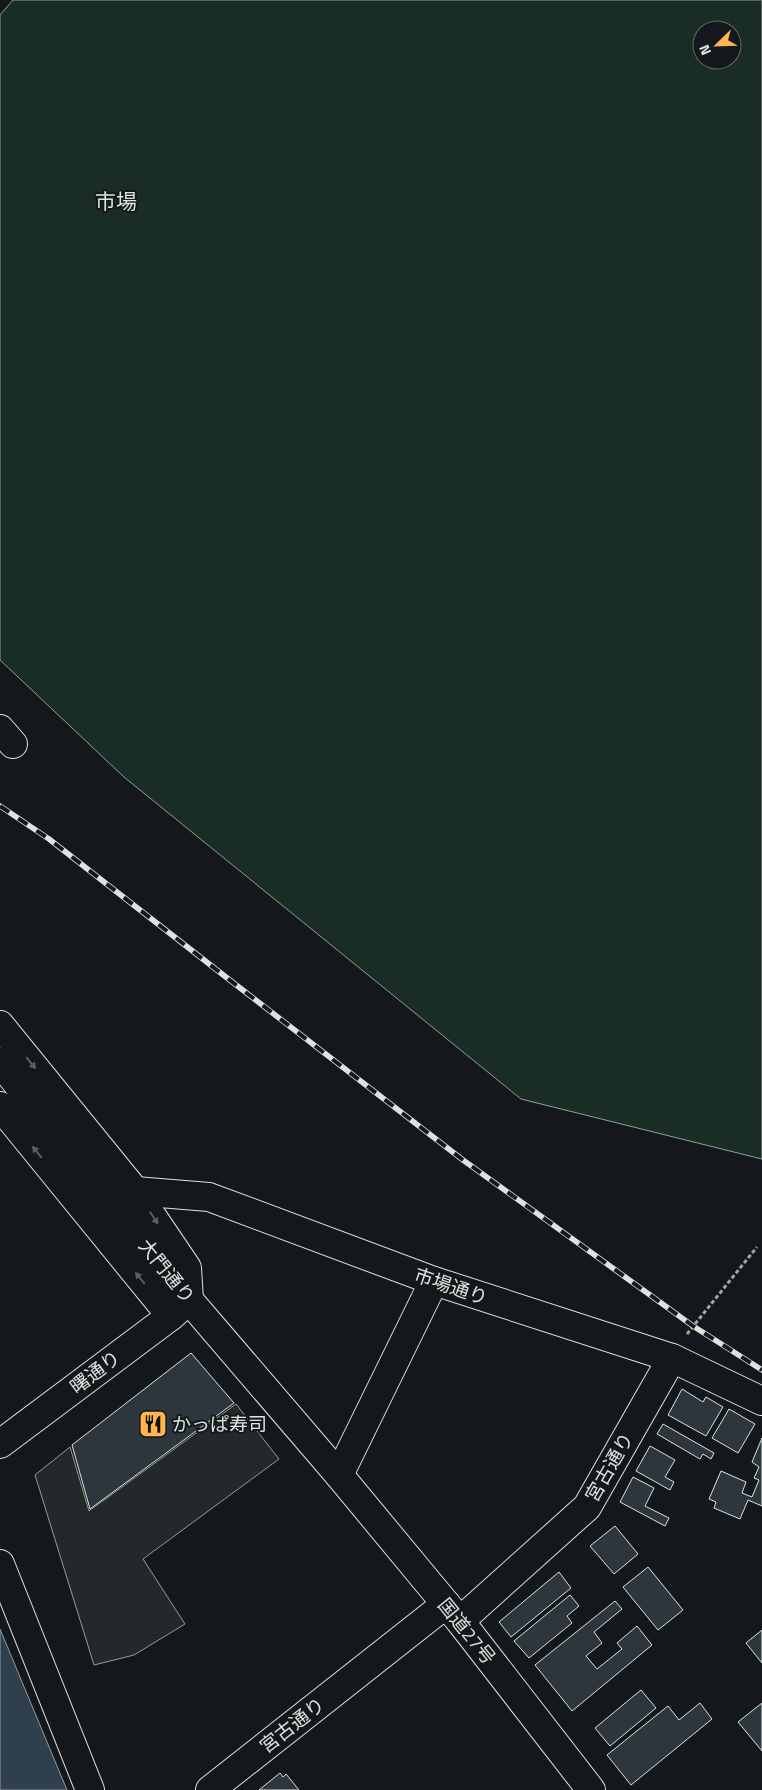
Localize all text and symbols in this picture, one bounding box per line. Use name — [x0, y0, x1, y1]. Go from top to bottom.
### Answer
north arrow — [692, 20, 742, 70]
text: N — [693, 42, 716, 59]
district label: 市場 — [95, 185, 137, 217]
one-way arrow — [25, 1056, 36, 1069]
one-way arrow — [32, 1146, 43, 1159]
one-way arrow — [149, 1211, 158, 1224]
street label: 大門通り — [132, 1232, 203, 1309]
street label: 市場通り — [411, 1259, 492, 1312]
one-way arrow — [135, 1272, 146, 1285]
street label: 曙通り — [63, 1343, 126, 1400]
restaurant icon: かっぱ寿司 — [138, 1409, 168, 1439]
place label: かっぱ寿司 — [172, 1409, 267, 1438]
street label: 宮古通り — [577, 1427, 640, 1507]
street label: 国道27号 — [431, 1591, 503, 1670]
street label: 宮古通り — [253, 1690, 331, 1759]

